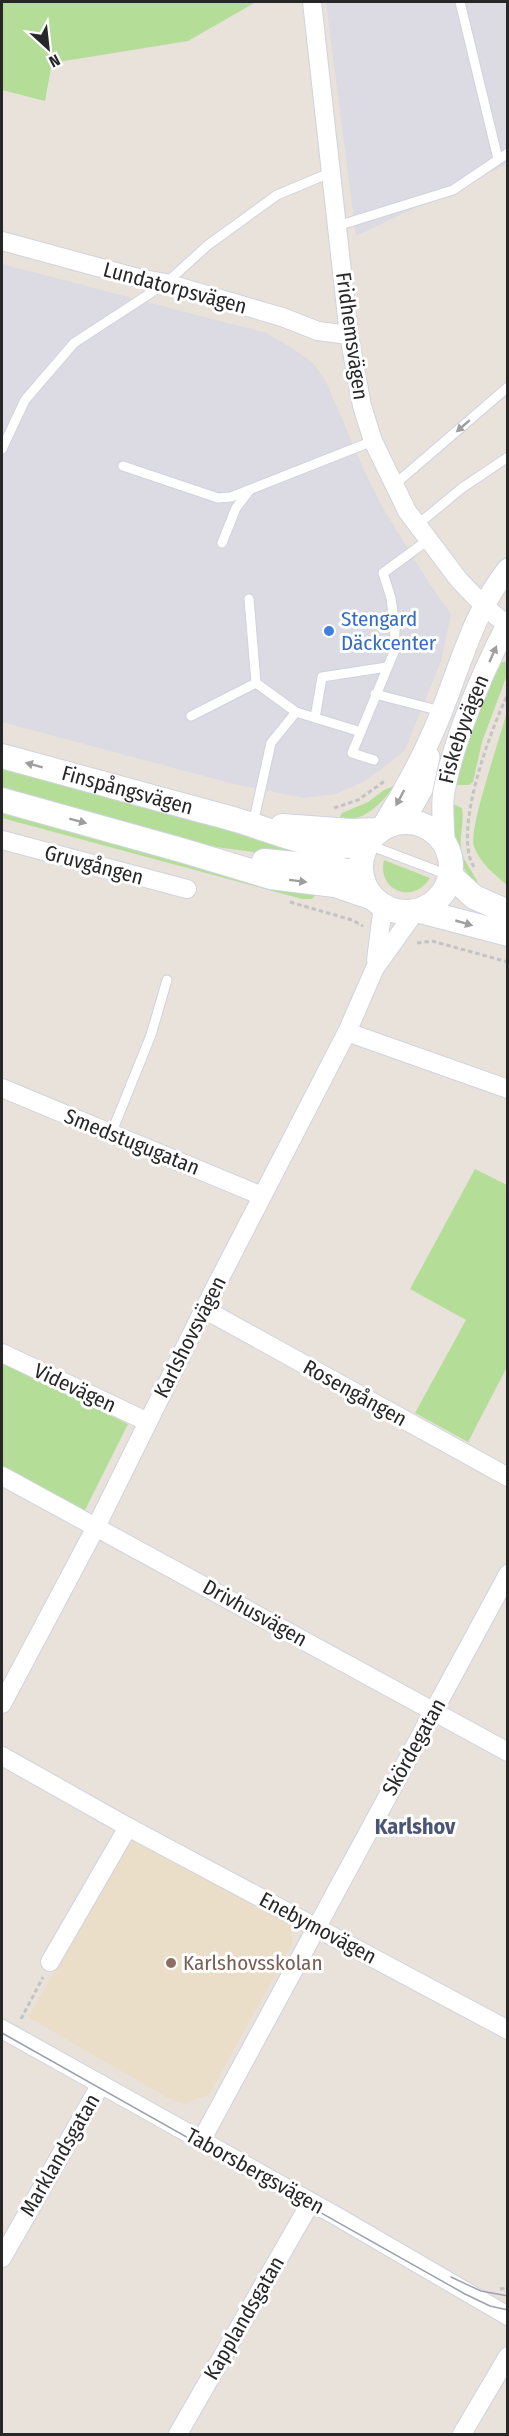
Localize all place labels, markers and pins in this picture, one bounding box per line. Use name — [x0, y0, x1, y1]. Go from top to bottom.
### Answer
place label: Stengard Däckcenter — [341, 606, 437, 656]
marker: Stengard Däckcenter — [322, 624, 336, 638]
place label: Karlshovsskolan — [183, 1950, 322, 1976]
marker: Karlshovsskolan — [164, 1956, 178, 1970]

